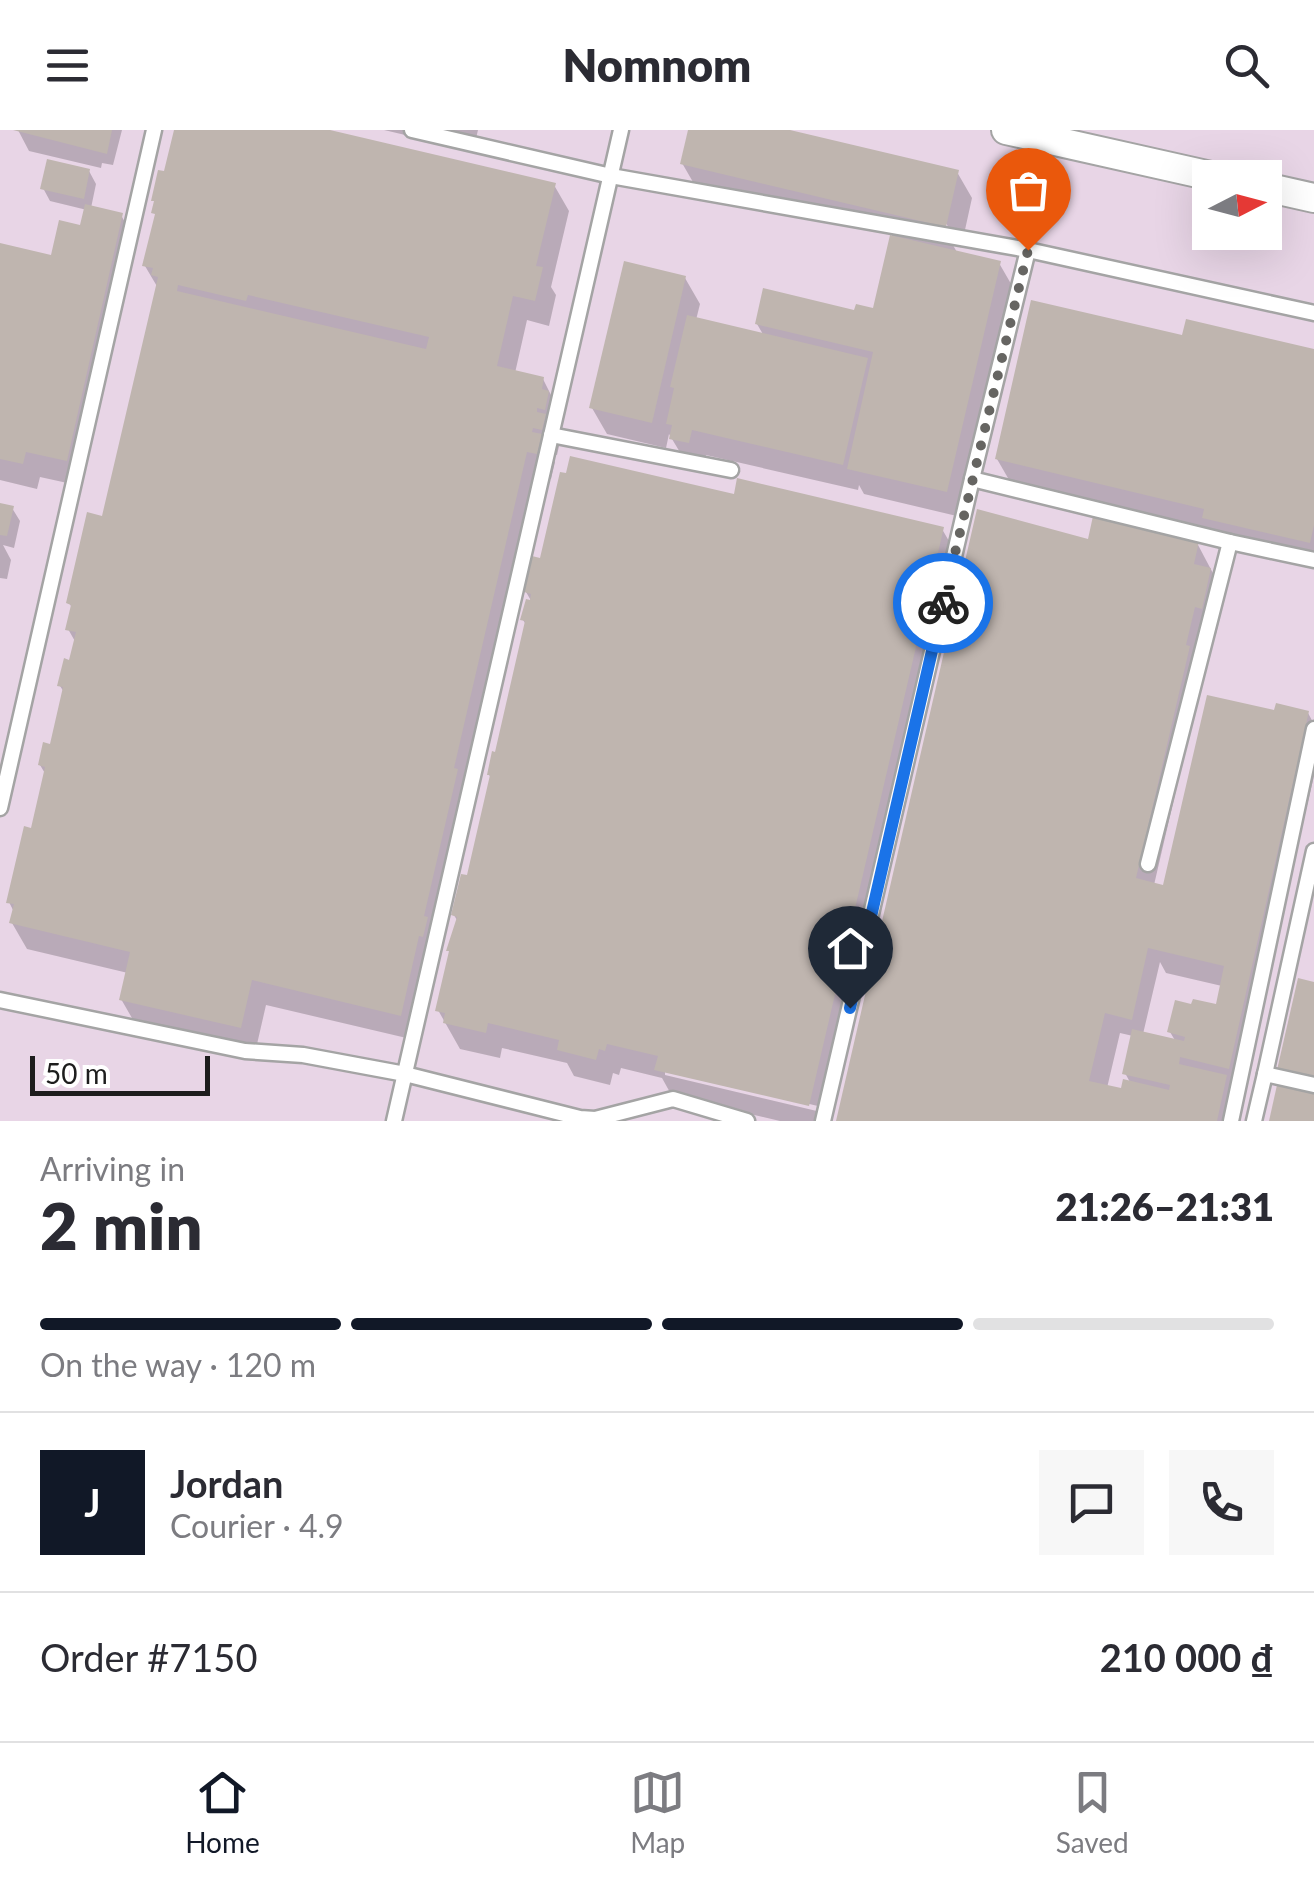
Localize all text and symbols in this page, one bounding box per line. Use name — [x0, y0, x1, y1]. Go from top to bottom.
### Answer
icon: menu — [40, 38, 95, 93]
text: Nomnom — [563, 38, 751, 92]
icon: search — [1219, 38, 1274, 93]
pin — [986, 148, 1071, 251]
north arrow — [1192, 160, 1282, 250]
map controls — [1192, 160, 1282, 250]
icon: bag — [1001, 163, 1056, 218]
courier — [893, 553, 993, 653]
icon: bike — [916, 576, 971, 631]
pin — [808, 906, 893, 1009]
icon: home — [823, 921, 878, 976]
scale bar — [30, 1051, 210, 1096]
text: 50 m — [45, 1056, 108, 1090]
text: Arriving in — [40, 1149, 185, 1188]
text: 21:26–21:31 — [1055, 1183, 1274, 1229]
text: 2 min — [40, 1186, 202, 1264]
text: On the way · 120 m — [40, 1345, 316, 1384]
button: chat — [1039, 1450, 1144, 1555]
button: phone — [1169, 1450, 1274, 1555]
text: Jordan — [170, 1460, 283, 1506]
text: J — [84, 1479, 101, 1525]
text: Courier · 4.9 — [170, 1506, 344, 1545]
text: Order #7150 — [40, 1634, 257, 1680]
text: 210 000 ₫ — [1100, 1634, 1274, 1680]
tab: Home — [185, 1765, 260, 1859]
tab: Map — [630, 1765, 685, 1859]
tab: Saved — [1056, 1765, 1129, 1859]

